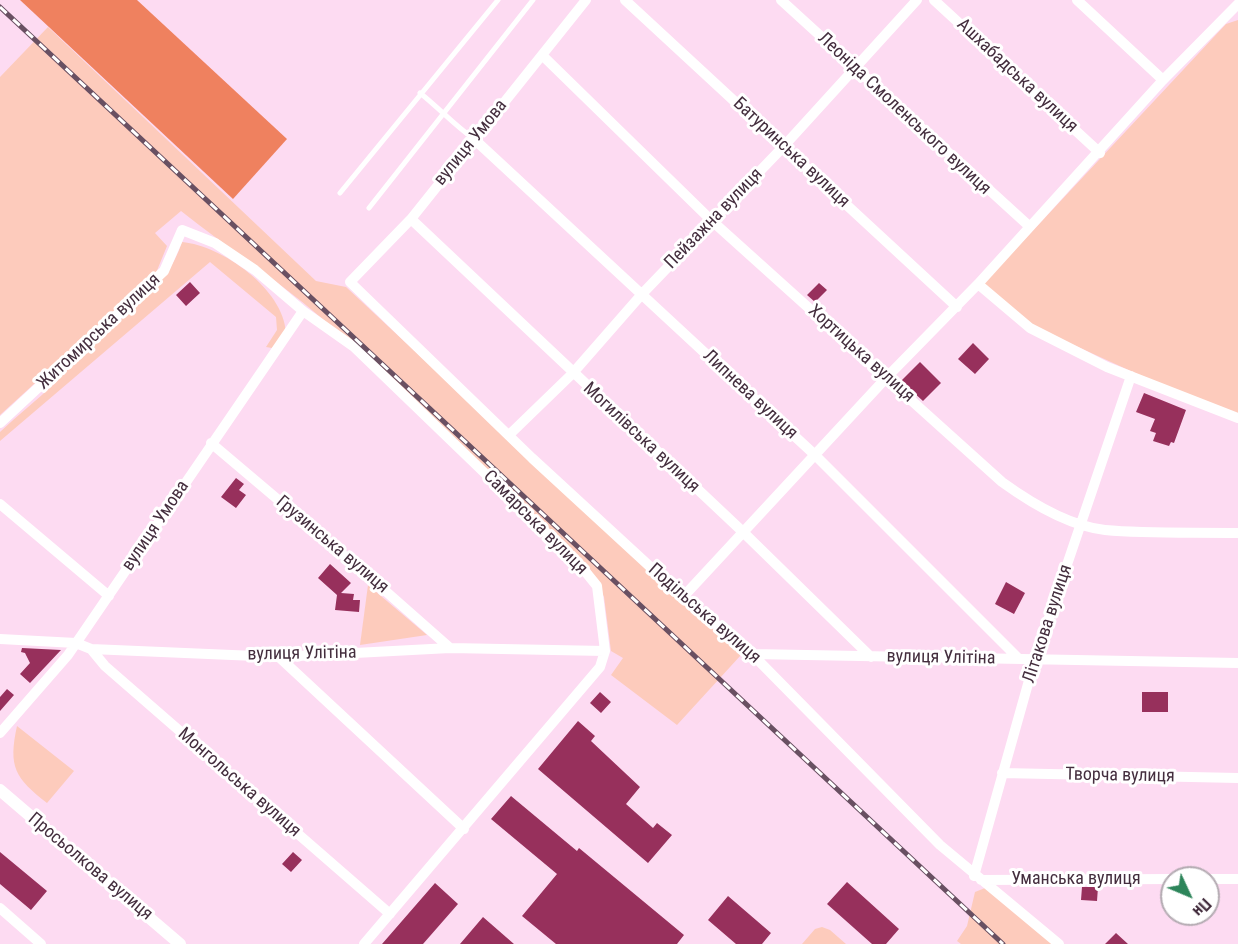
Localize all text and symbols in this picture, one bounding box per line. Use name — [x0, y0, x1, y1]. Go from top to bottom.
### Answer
street label: Ашхабадська вулиця — [952, 14, 1082, 138]
street label: Леоніда Смоленського вулиця — [813, 28, 995, 200]
street label: Батуринська вулиця — [728, 93, 854, 213]
street label: вулиця Умова — [430, 96, 512, 190]
street label: Пейзажна вулиця — [660, 164, 768, 274]
street label: Житомирська вулиця — [33, 269, 165, 395]
street label: Хортицька вулиця — [803, 301, 919, 407]
street label: Липнева вулиця — [698, 346, 802, 444]
street label: Могилівська вулиця — [578, 378, 704, 498]
street label: Самарська вулиця — [478, 466, 592, 580]
street label: вулиця Умова — [118, 477, 194, 575]
street label: Грузинська вулиця — [271, 492, 393, 598]
street label: Подільська вулиця — [643, 559, 765, 669]
street label: Літакова вулиця — [1019, 562, 1077, 686]
street label: вулиця Улітіна — [247, 642, 357, 666]
street label: вулиця Улітіна — [886, 646, 996, 670]
street label: Монгольська вулиця — [173, 724, 305, 842]
street label: Творча вулиця — [1065, 764, 1175, 788]
street label: Просьолкова вулиця — [23, 809, 157, 925]
north arrow — [1160, 866, 1220, 926]
street label: Уманська вулиця — [1011, 868, 1141, 890]
text: Пн — [1189, 894, 1215, 920]

